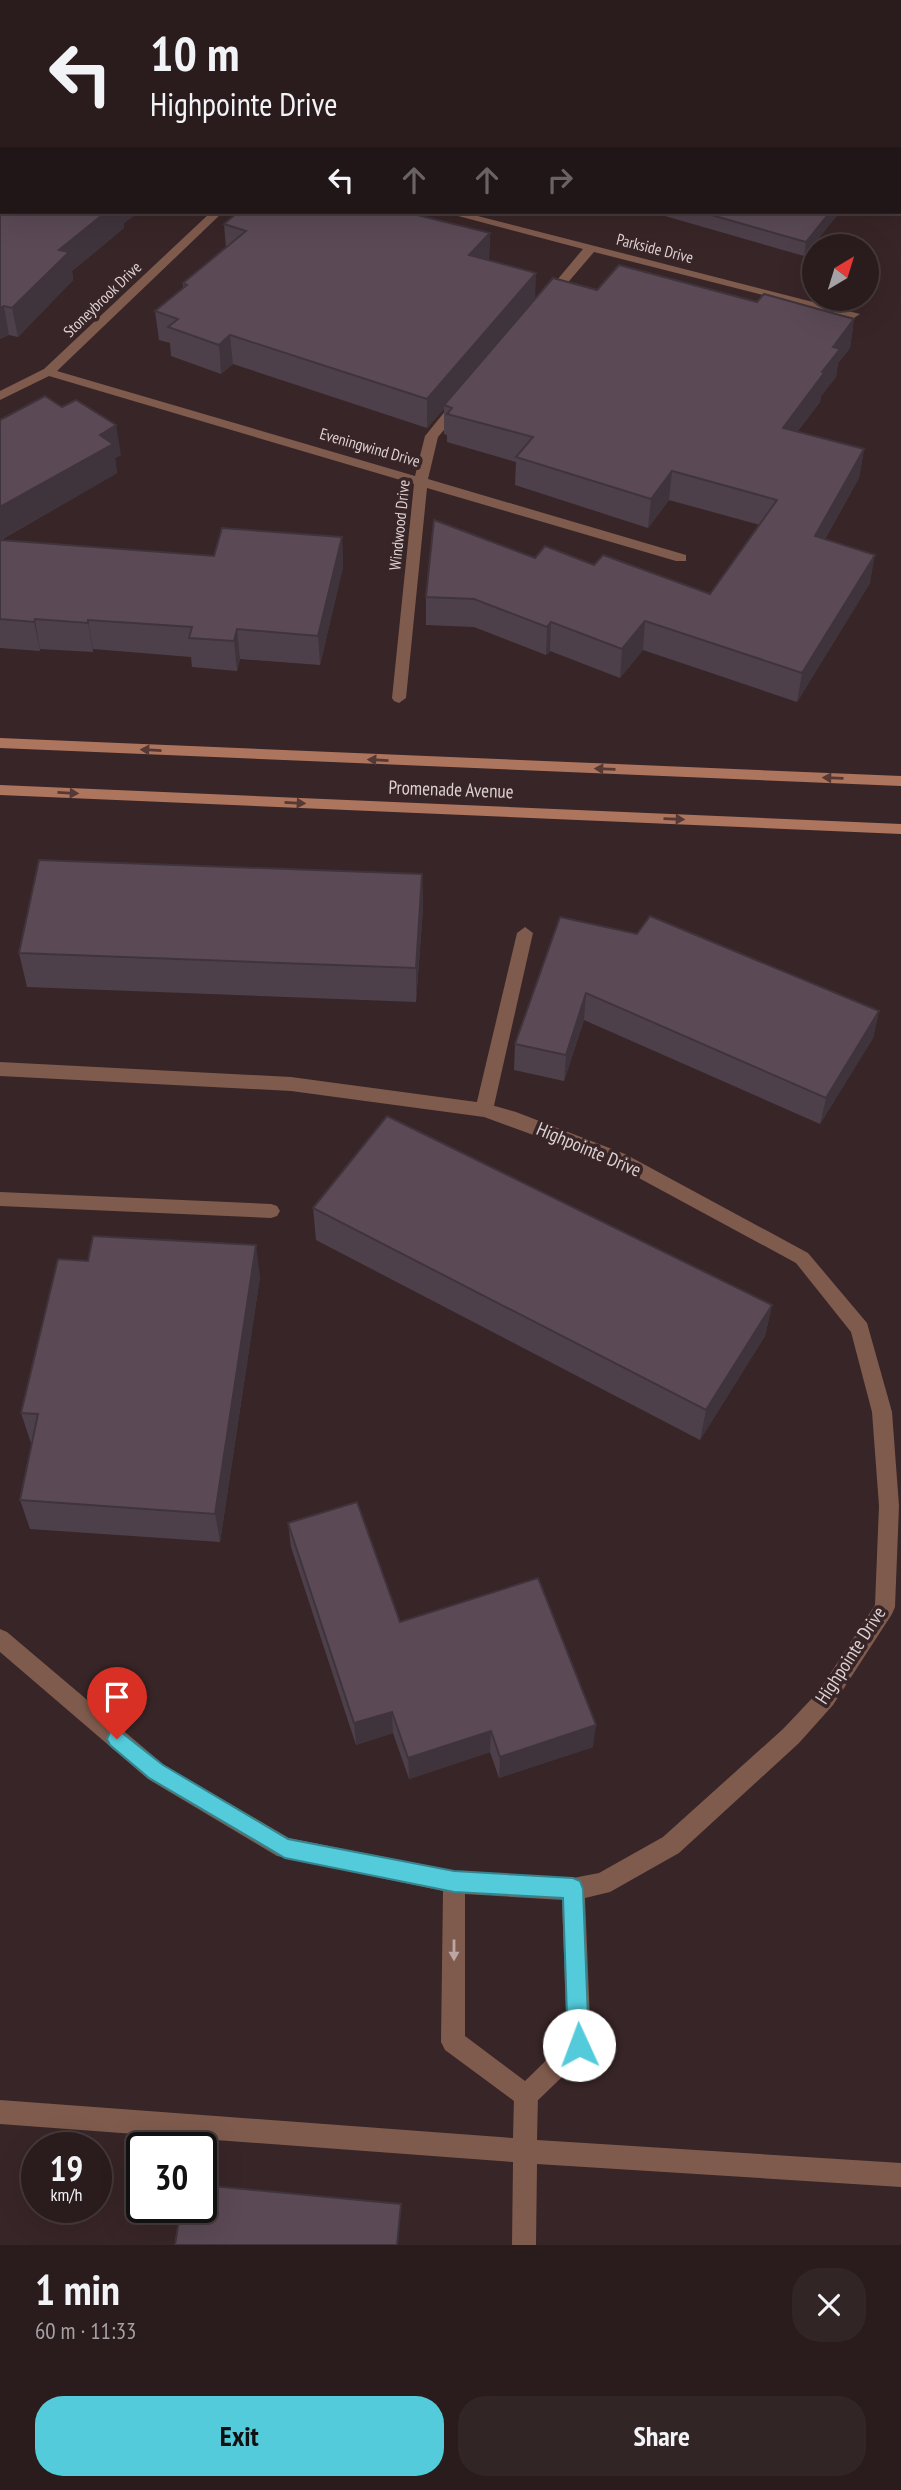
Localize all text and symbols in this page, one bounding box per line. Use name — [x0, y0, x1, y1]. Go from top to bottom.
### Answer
text: 10 m — [150, 21, 239, 85]
icon: left — [35, 28, 126, 119]
text: Highpointe Drive — [150, 83, 337, 125]
icon: left — [322, 161, 360, 199]
icon: ahead — [395, 161, 433, 199]
icon: ahead — [468, 161, 506, 199]
icon: right — [541, 161, 579, 199]
street label: Parkside Drive — [614, 229, 696, 267]
north arrow — [802, 234, 878, 312]
map controls — [802, 234, 879, 311]
street label: Stoneybrook Drive — [59, 257, 145, 341]
street label: Eveningwind Drive — [318, 423, 422, 471]
street label: Windwood Drive — [384, 479, 414, 571]
one-way arrow — [140, 744, 162, 755]
one-way arrow — [367, 754, 389, 765]
one-way arrow — [594, 763, 616, 775]
one-way arrow — [822, 773, 844, 784]
street label: Promenade Avenue — [388, 775, 514, 803]
one-way arrow — [57, 787, 79, 798]
one-way arrow — [285, 798, 307, 809]
one-way arrow — [663, 814, 685, 825]
street label: Highpointe Drive — [533, 1116, 645, 1182]
street label: Highpointe Drive — [810, 1602, 890, 1708]
pin — [87, 1667, 147, 1739]
icon: arrive — [98, 1678, 136, 1716]
one-way arrow — [448, 1939, 460, 1961]
position arrow — [542, 2008, 616, 2082]
speed limit sign: 30 — [126, 2132, 217, 2223]
text: 19 — [50, 2145, 83, 2191]
text: km/h — [51, 2183, 82, 2206]
text: 1 min — [35, 2262, 120, 2317]
button: close — [792, 2268, 866, 2342]
text: 60 m · 11:33 — [35, 2316, 136, 2345]
button: Exit — [35, 2396, 444, 2476]
button: Share — [458, 2396, 866, 2476]

